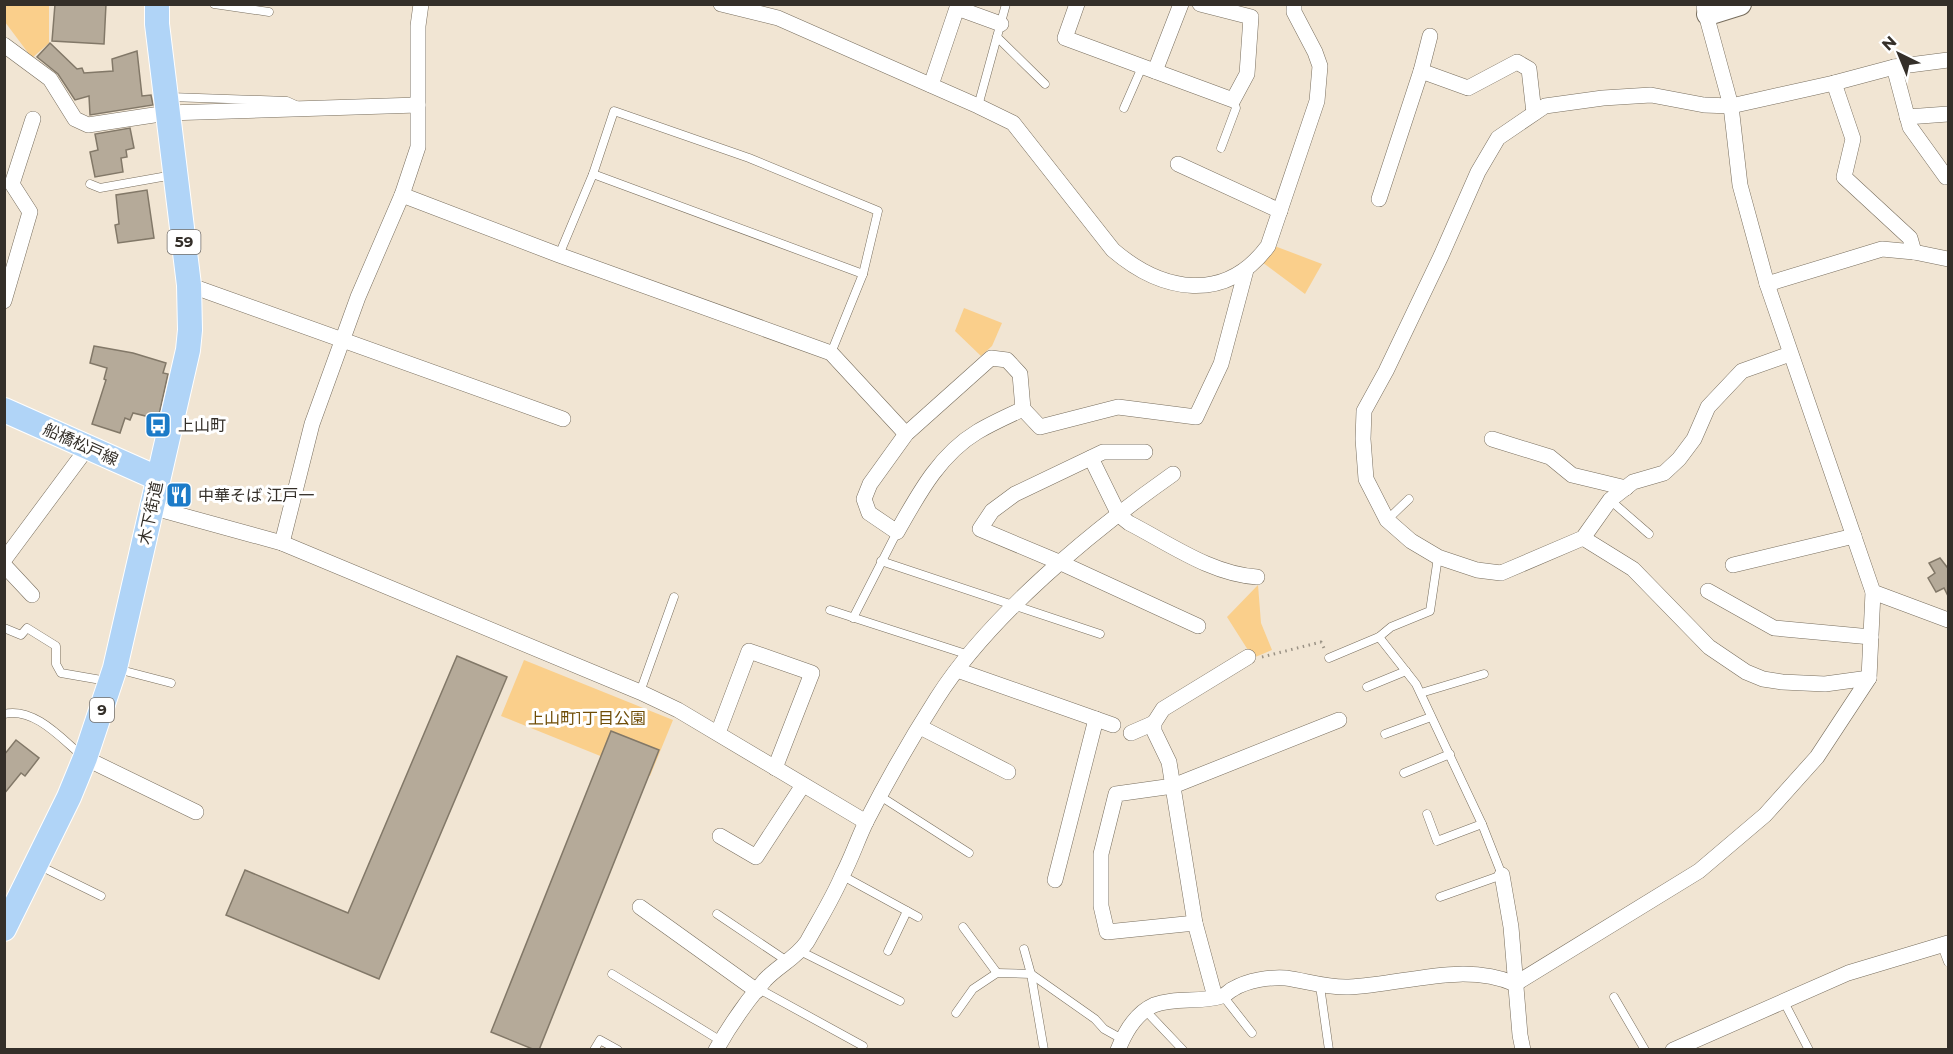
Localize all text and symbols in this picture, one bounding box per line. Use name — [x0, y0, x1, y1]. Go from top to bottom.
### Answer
north arrow — [1869, 24, 1929, 84]
text: N — [1878, 32, 1900, 55]
road number: 59 — [168, 230, 201, 254]
bus stop icon: 上山町 — [143, 410, 173, 440]
place label: 上山町 — [178, 416, 226, 435]
street label: 船橋松戸線 — [40, 420, 121, 469]
street label: 木下街道 — [135, 480, 166, 546]
restaurant icon: 中華そば 江戸一 — [164, 480, 194, 510]
place label: 中華そば 江戸一 — [198, 486, 314, 505]
road number: 9 — [90, 698, 114, 722]
park label: 上山町1丁目公園 — [528, 709, 646, 728]

